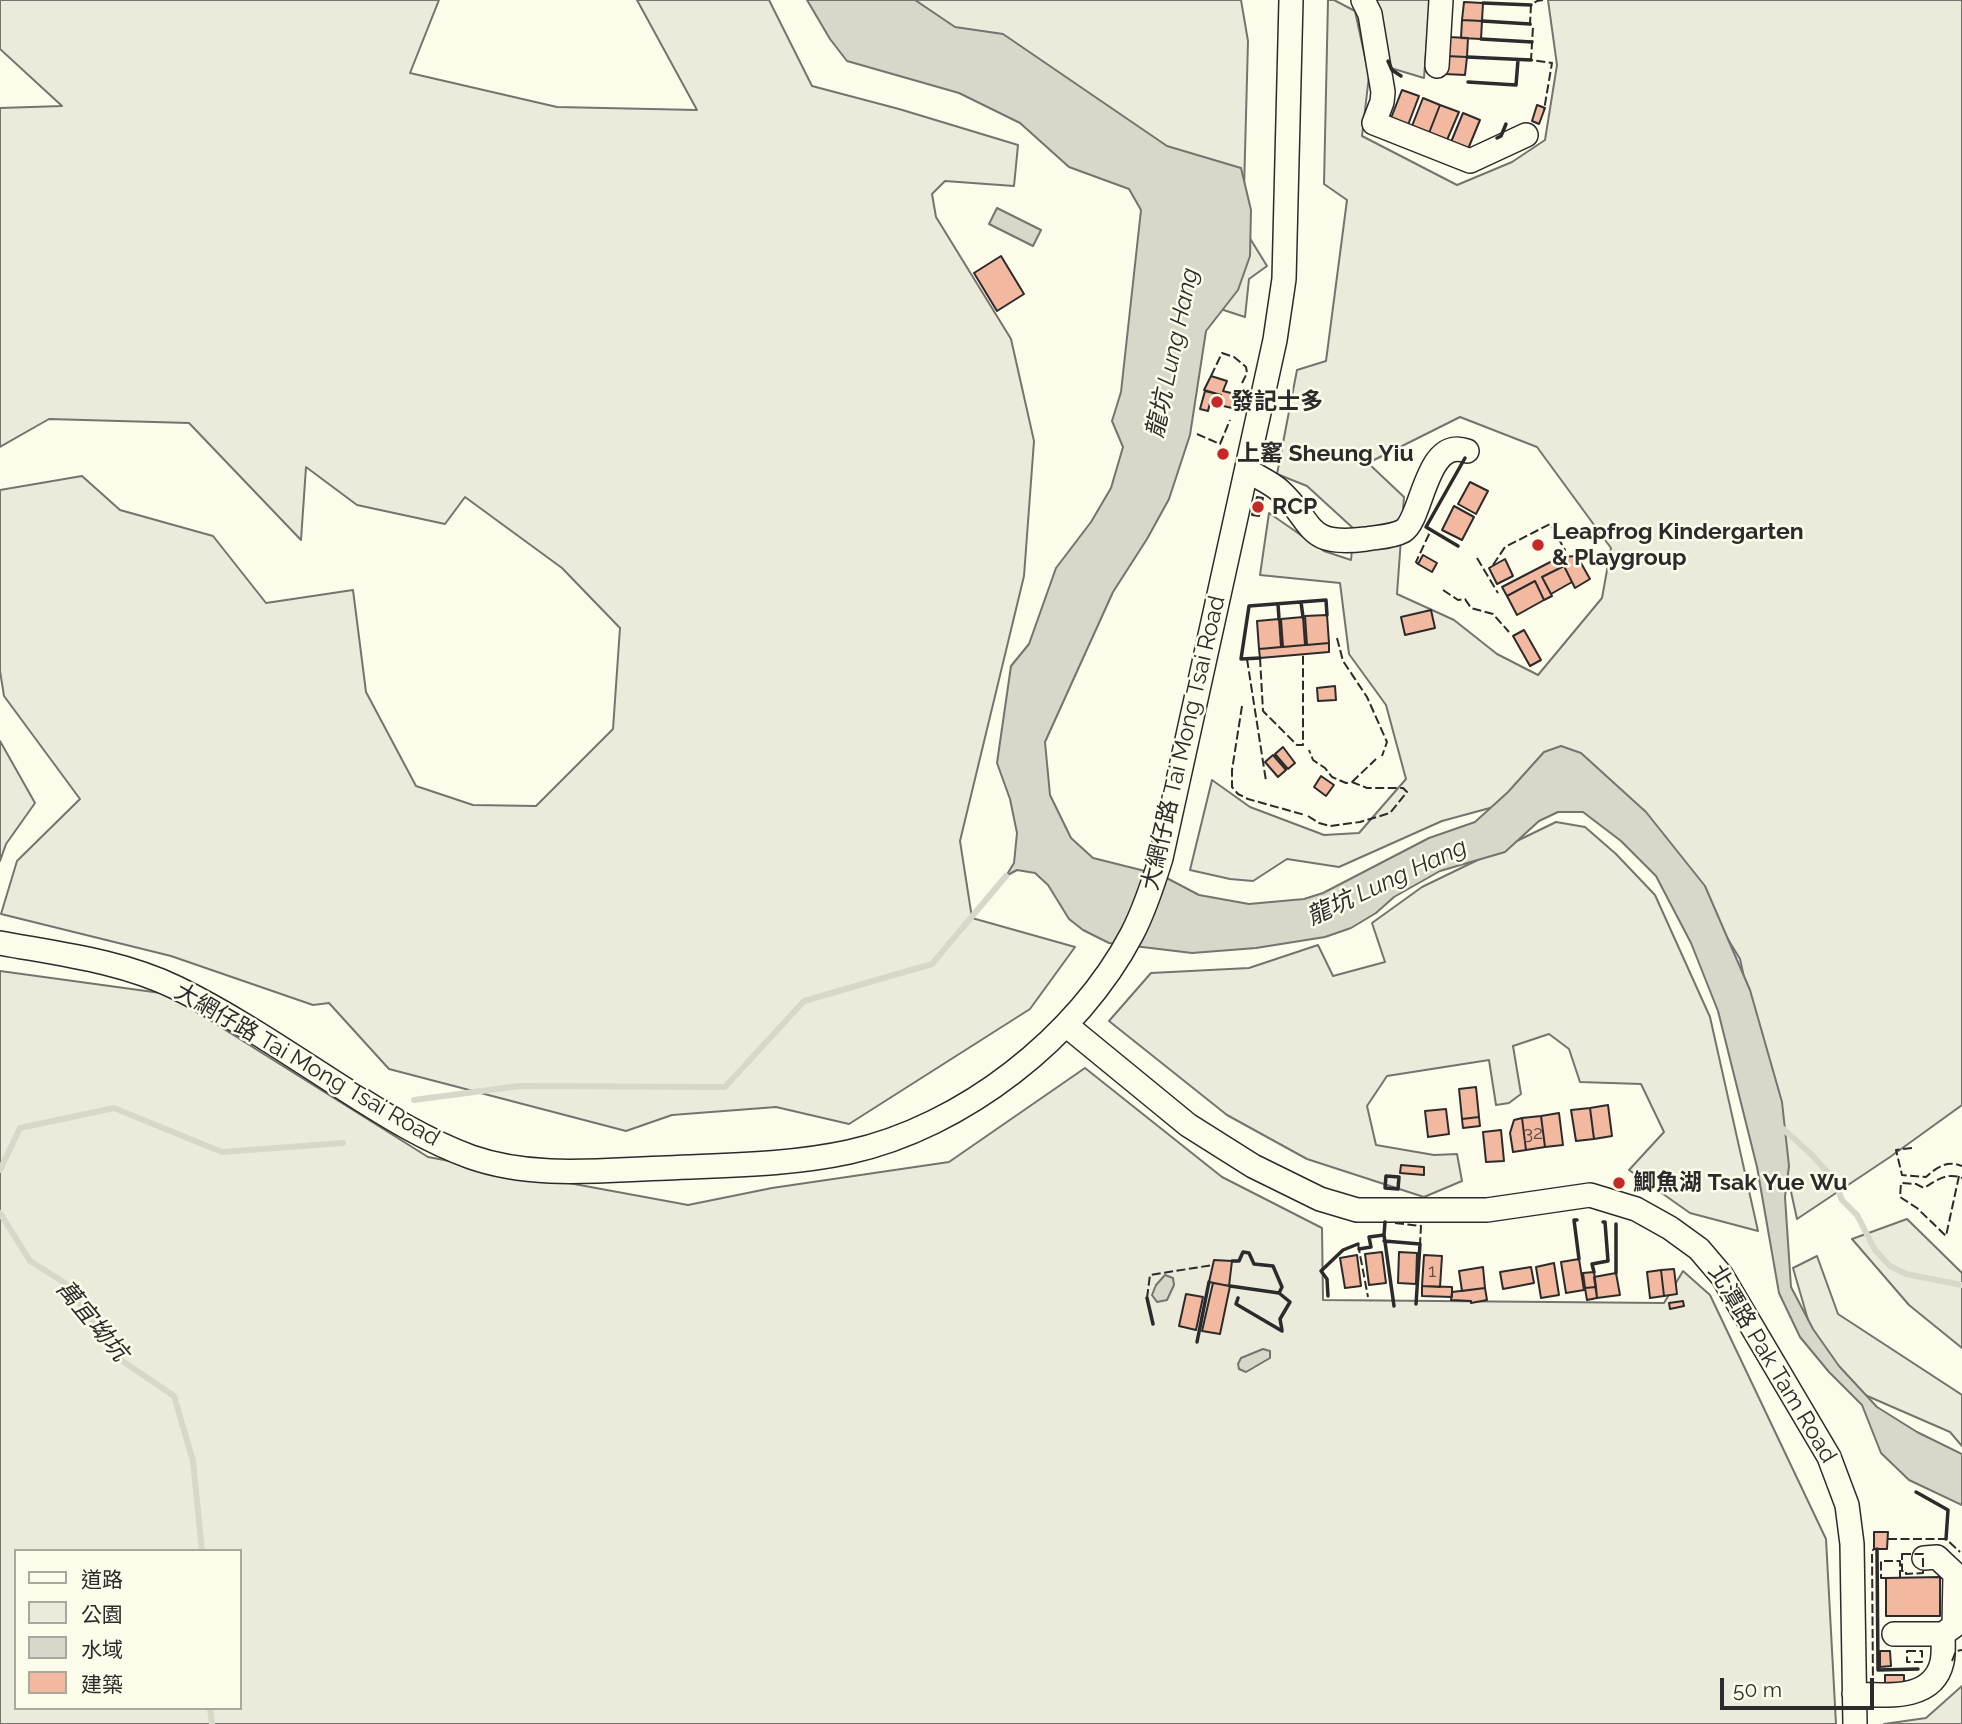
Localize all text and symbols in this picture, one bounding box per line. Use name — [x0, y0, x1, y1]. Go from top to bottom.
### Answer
water label: 龍坑 Lung Hang — [1141, 265, 1205, 441]
place label: 發記士多 — [1231, 388, 1323, 416]
marker: 發記士多 — [1209, 394, 1225, 410]
place label: 上窰 Sheung Yiu — [1237, 440, 1414, 468]
marker: 上窰 Sheung Yiu — [1215, 446, 1231, 462]
place label: RCP — [1272, 493, 1317, 521]
marker: RCP — [1250, 499, 1266, 515]
place label: Leapfrog Kindergarten & Playgroup — [1552, 518, 1804, 572]
marker: Leapfrog Kindergarten & Playgroup — [1530, 537, 1546, 553]
street label: 大網仔路 Tai Mong Tsai Road — [1137, 593, 1231, 893]
water label: 龍坑 Lung Hang — [1302, 832, 1472, 932]
street label: 大網仔路 Tai Mong Tsai Road — [170, 978, 444, 1152]
house number: 32 — [1523, 1122, 1543, 1144]
place label: 鯽魚湖 Tsak Yue Wu — [1633, 1169, 1847, 1197]
marker: 鯽魚湖 Tsak Yue Wu — [1611, 1175, 1627, 1191]
house number: 1 — [1428, 1260, 1436, 1282]
street label: 北潭路 Pak Tam Road — [1702, 1260, 1842, 1468]
water label: 萬宜坳坑 — [50, 1275, 134, 1367]
legend — [14, 1549, 242, 1710]
text: 道路 — [81, 1567, 123, 1592]
text: 公園 — [81, 1602, 123, 1627]
text: 水域 — [81, 1637, 123, 1662]
scale bar — [1724, 1664, 1878, 1708]
text: 建築 — [81, 1672, 123, 1697]
text: 50 m — [1733, 1677, 1782, 1702]

